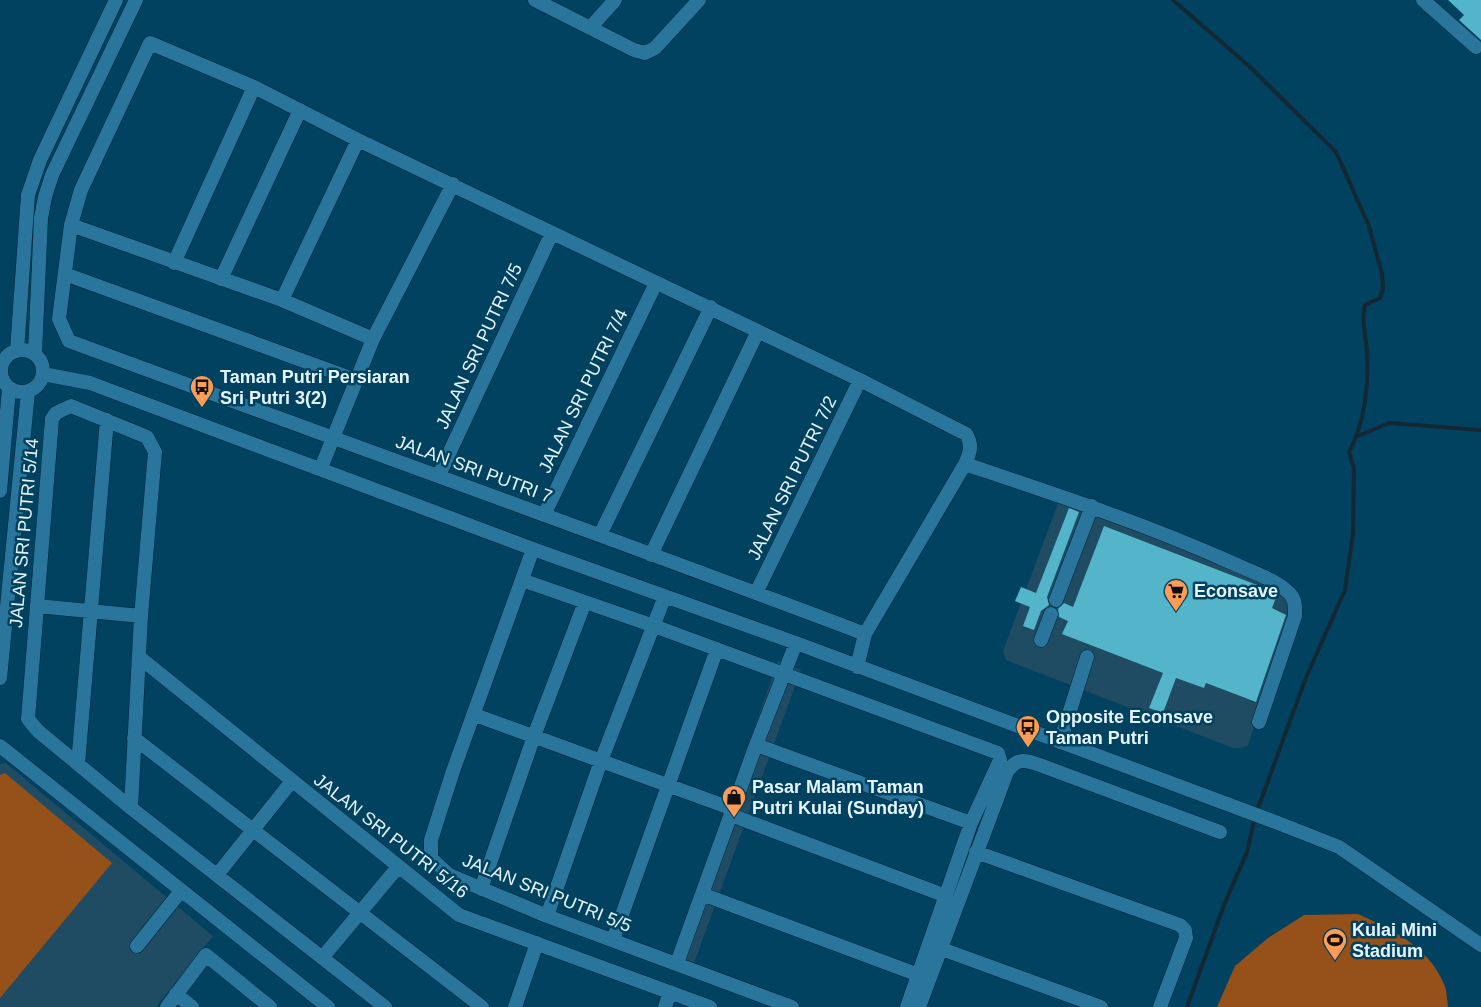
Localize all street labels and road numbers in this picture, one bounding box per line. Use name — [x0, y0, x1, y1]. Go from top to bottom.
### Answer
street label: JALAN SRI PUTRI 7/5 — [432, 260, 526, 432]
street label: JALAN SRI PUTRI 7/4 — [535, 306, 631, 476]
street label: JALAN SRI PUTRI 7/2 — [744, 393, 840, 563]
street label: JALAN SRI PUTRI 7 — [393, 431, 555, 507]
street label: JALAN SRI PUTRI 5/14 — [6, 437, 42, 629]
street label: JALAN SRI PUTRI 5/16 — [310, 770, 472, 902]
street label: JALAN SRI PUTRI 5/5 — [460, 850, 634, 936]

